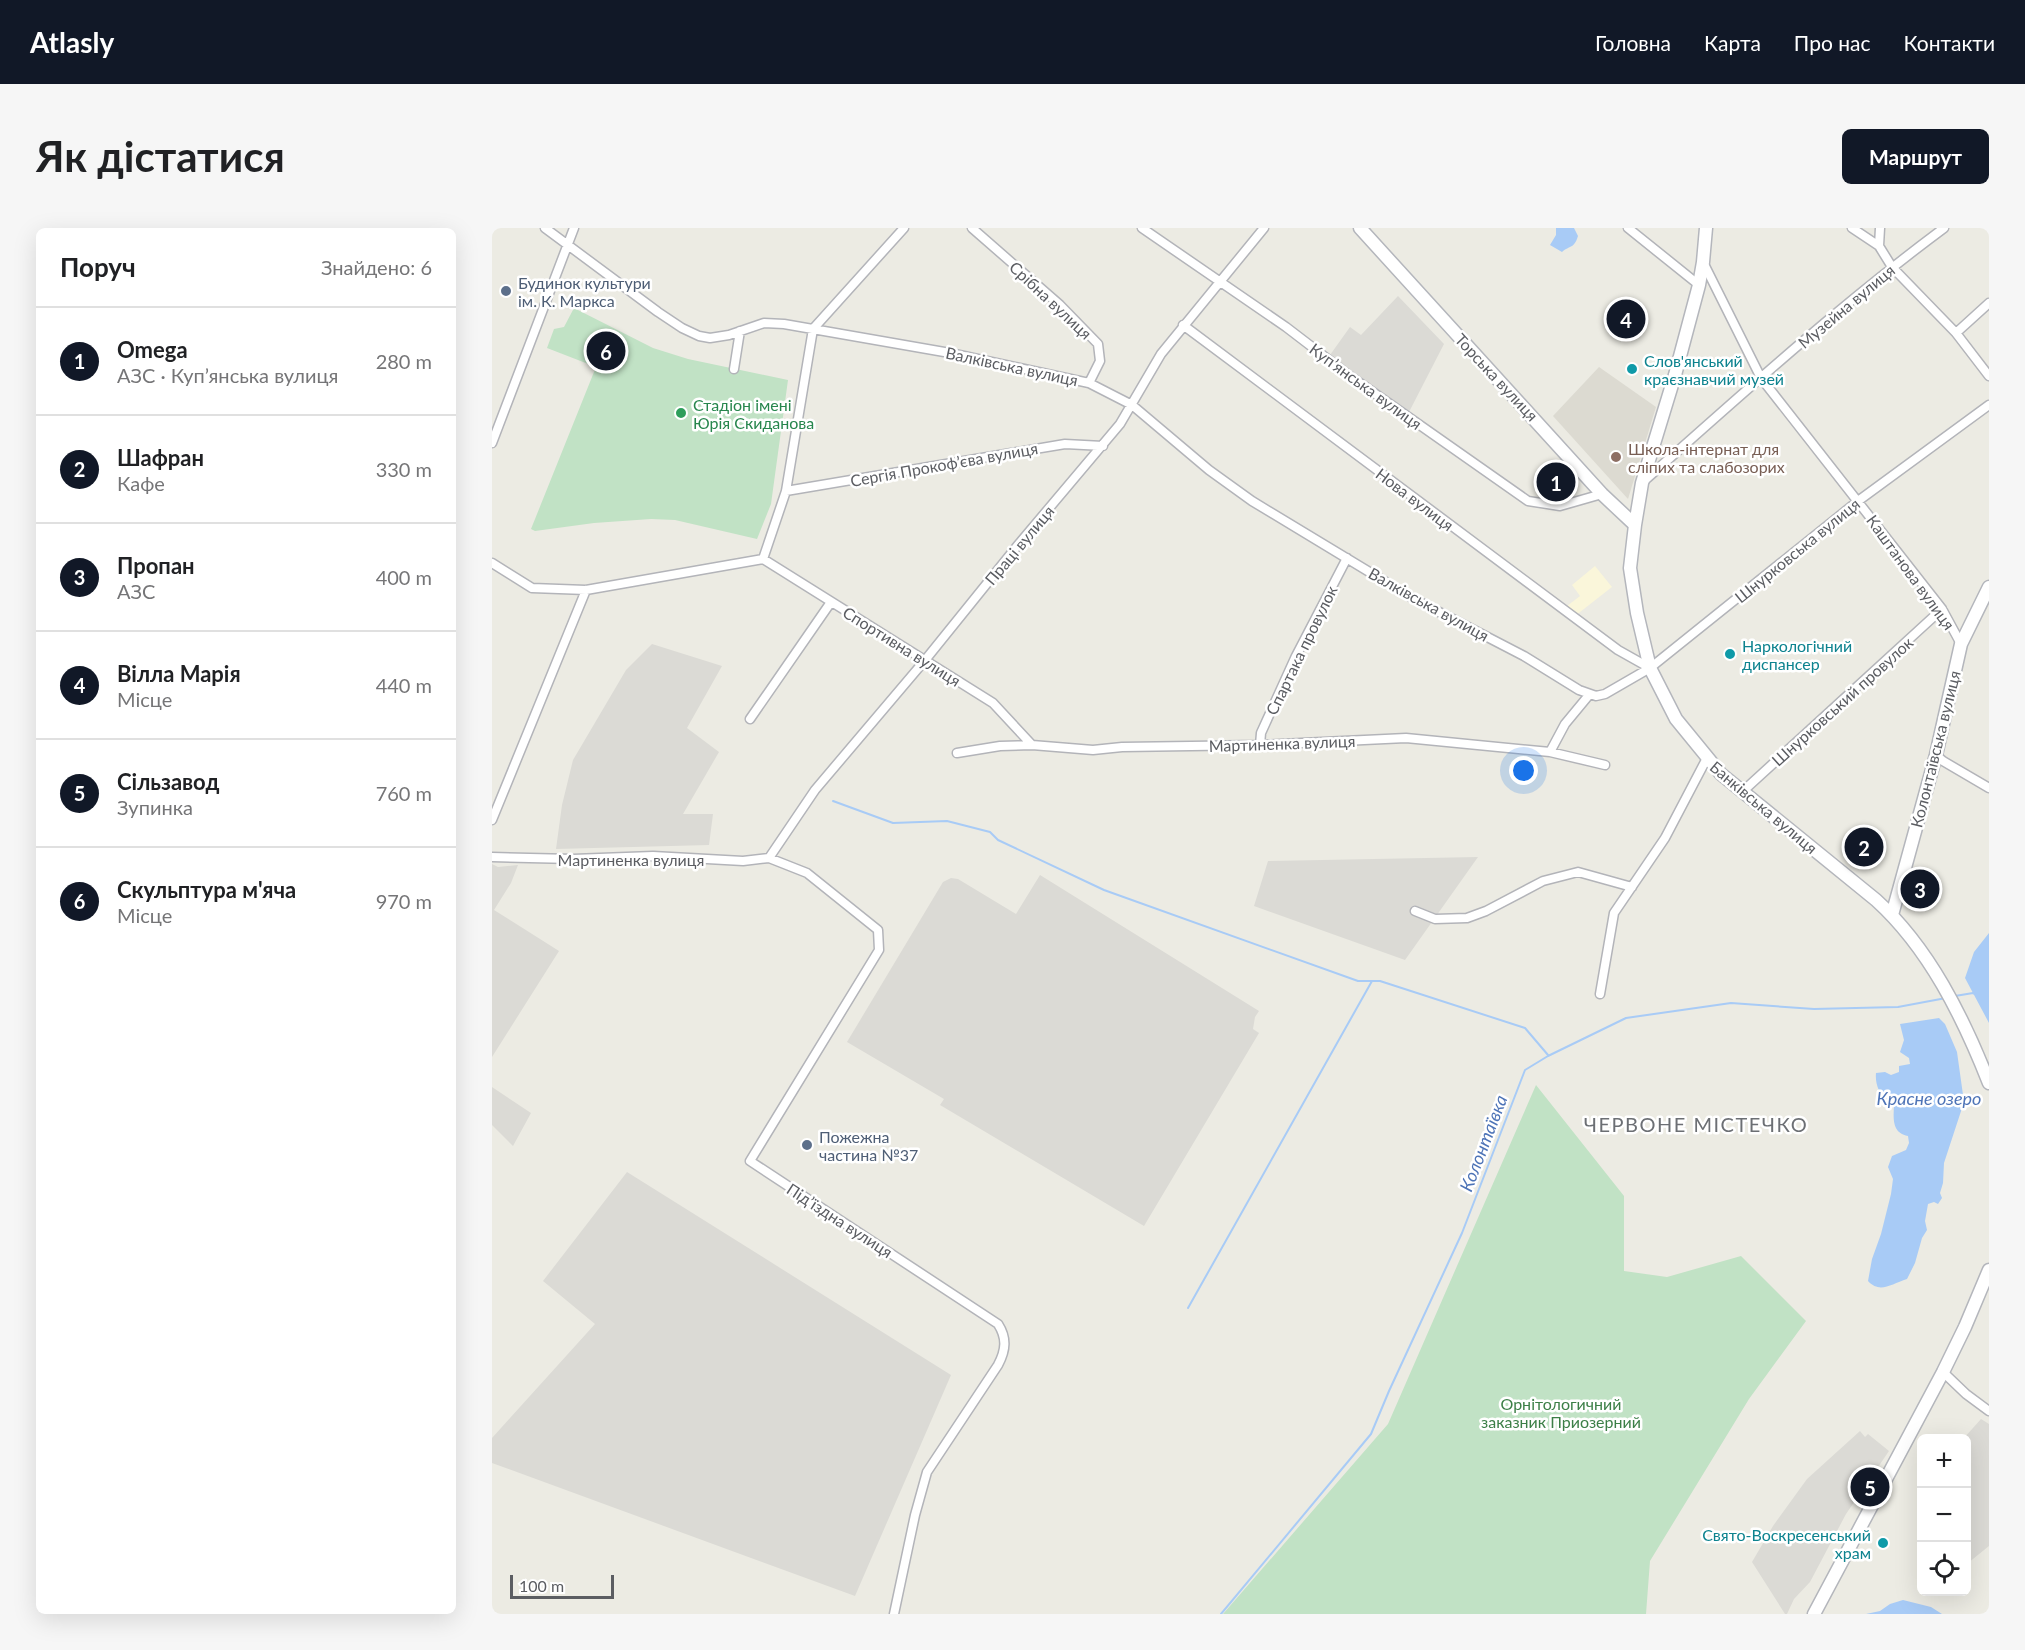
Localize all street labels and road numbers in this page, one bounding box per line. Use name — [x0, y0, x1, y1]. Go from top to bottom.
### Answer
street label: Срібна вулиця — [1006, 257, 1096, 343]
street label: Музейна вулиця — [1794, 260, 1898, 352]
street label: Торська вулиця — [1452, 329, 1542, 425]
street label: Куп’янська вулиця — [1306, 339, 1426, 433]
street label: Валківська вулиця — [944, 343, 1080, 389]
street label: Сергія Прокоф’єва вулиця — [849, 438, 1039, 490]
street label: Нова вулиця — [1372, 464, 1458, 534]
street label: Шнурковська вулиця — [1731, 494, 1863, 606]
street label: Праці вулиця — [980, 502, 1058, 588]
street label: Каштанова вулиця — [1863, 511, 1959, 633]
street label: Валківська вулиця — [1366, 563, 1492, 645]
street label: Спартака провулок — [1261, 582, 1341, 718]
street label: Спортивна вулиця — [840, 602, 964, 690]
street label: Шнурковський провулок — [1768, 632, 1917, 769]
street label: Колонтаївська вулиця — [1906, 669, 1964, 829]
street label: Мартиненка вулиця — [1208, 731, 1356, 755]
street label: Банківська вулиця — [1707, 757, 1821, 857]
street label: Мартиненка вулиця — [558, 850, 704, 869]
street label: Під’їздна вулиця — [784, 1179, 896, 1261]

